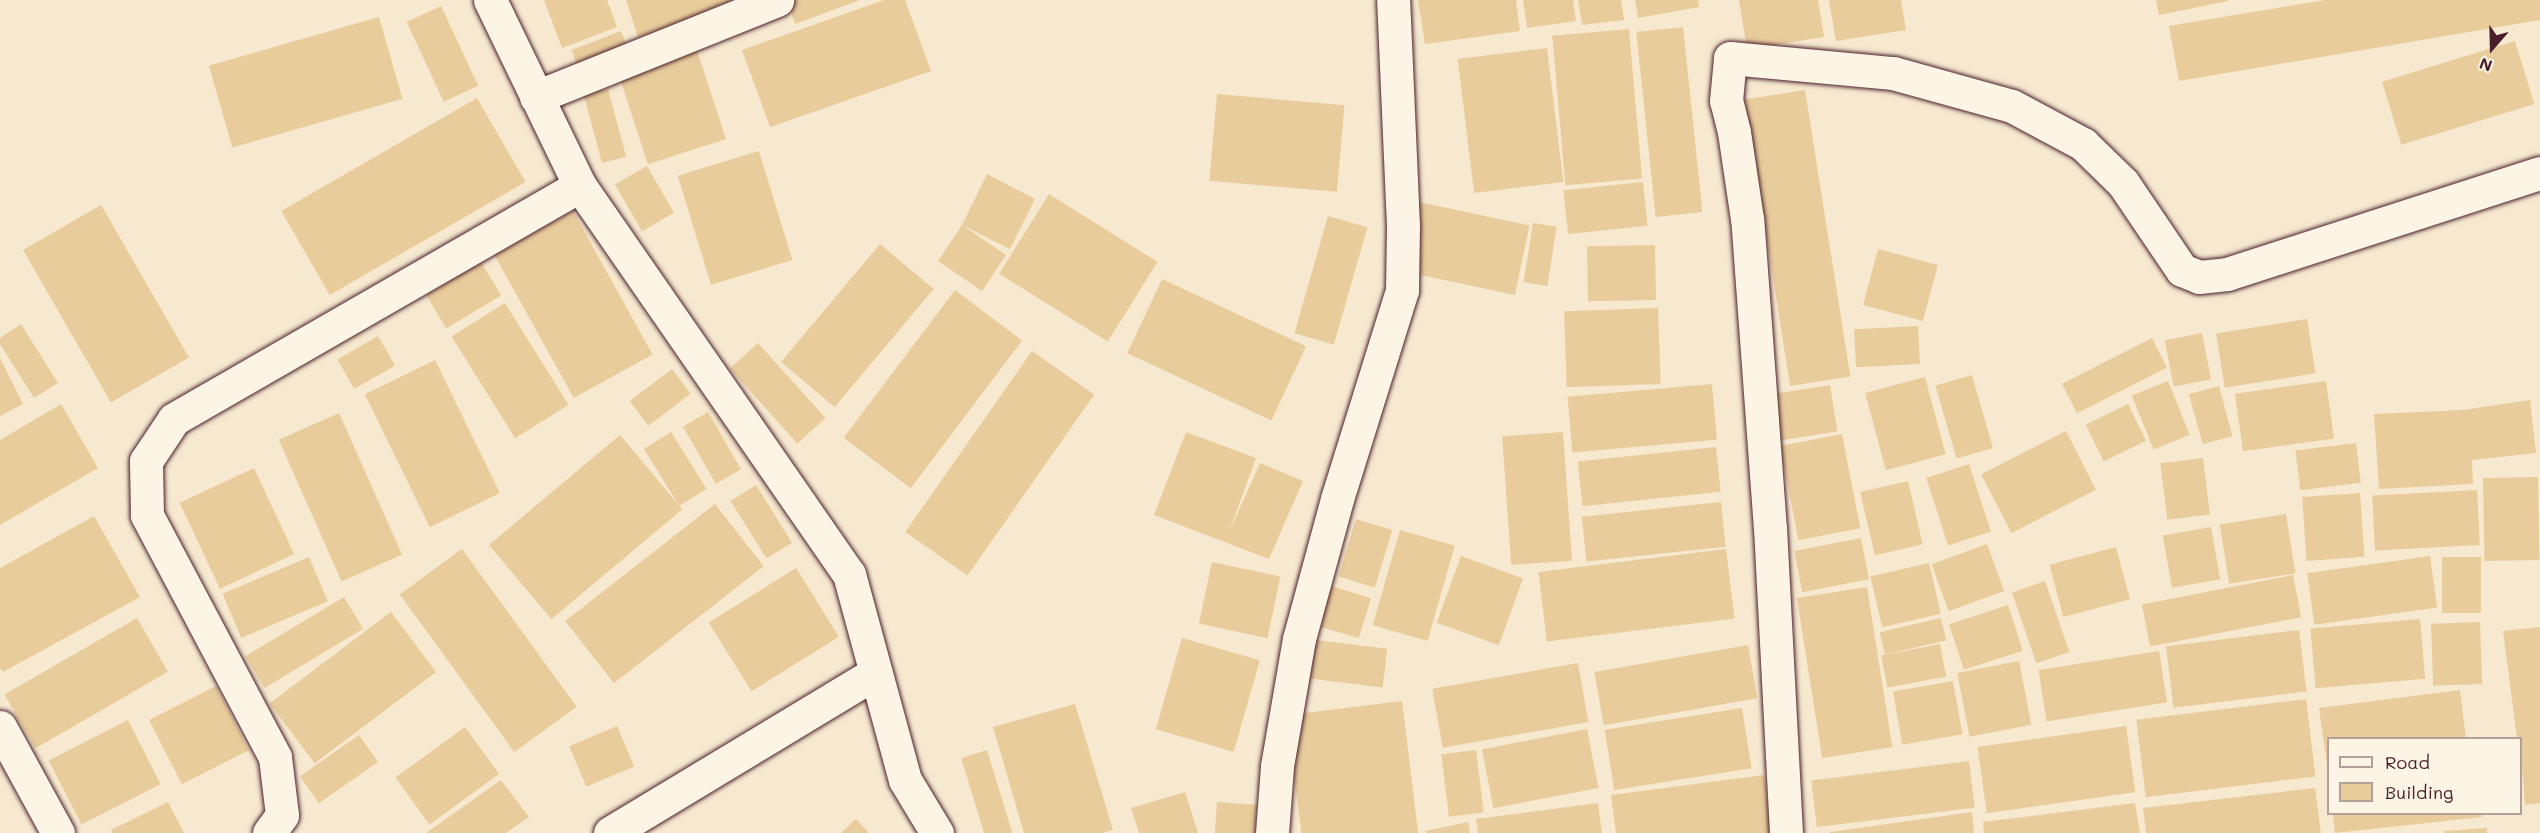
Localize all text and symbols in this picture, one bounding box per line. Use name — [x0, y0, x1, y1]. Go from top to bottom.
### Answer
north arrow — [2462, 18, 2522, 78]
text: N — [2476, 53, 2495, 77]
legend — [2327, 737, 2522, 815]
text: Road — [2385, 750, 2430, 774]
text: Building — [2385, 780, 2453, 804]

